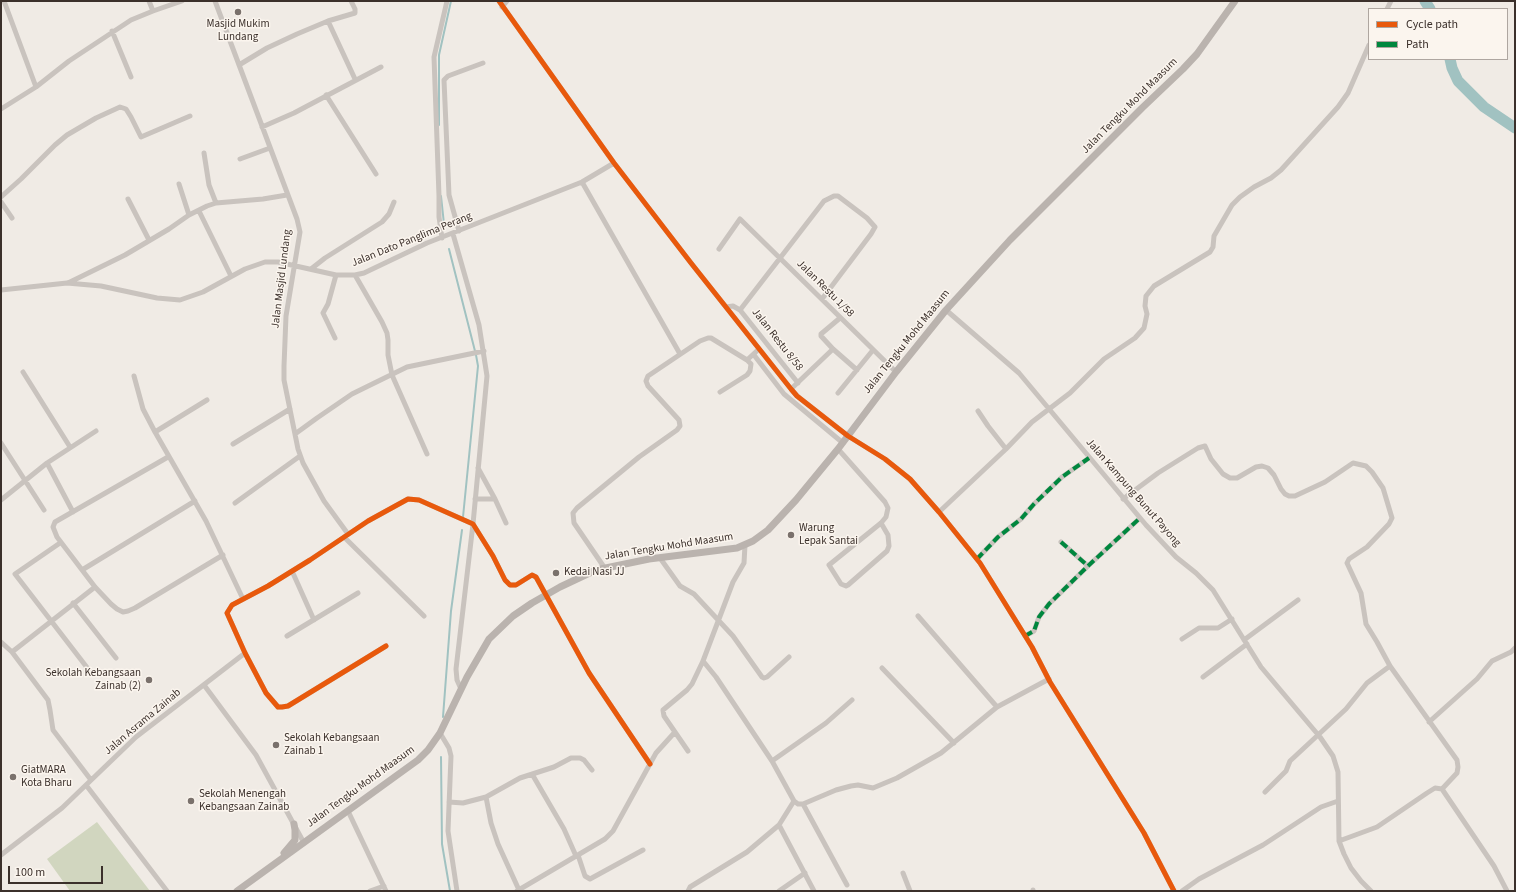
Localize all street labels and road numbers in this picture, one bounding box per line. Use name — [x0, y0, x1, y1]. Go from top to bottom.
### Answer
street label: Jalan Tengku Mohd Maasum — [1079, 55, 1181, 157]
street label: Jalan Dato Panglima Perang — [350, 210, 474, 270]
street label: Jalan Masjid Lundang — [269, 229, 295, 329]
street label: Jalan Restu 1/58 — [794, 258, 856, 320]
street label: Jalan Tengku Mohd Maasum — [861, 287, 953, 397]
street label: Jalan Restu 8/58 — [749, 306, 805, 374]
street label: Jalan Kampung Bunut Payong — [1083, 436, 1183, 550]
street label: Jalan Tengku Mohd Maasum — [604, 530, 734, 564]
street label: Jalan Asrama Zainab — [102, 686, 184, 758]
street label: Jalan Tengku Mohd Maasum — [304, 743, 418, 831]

